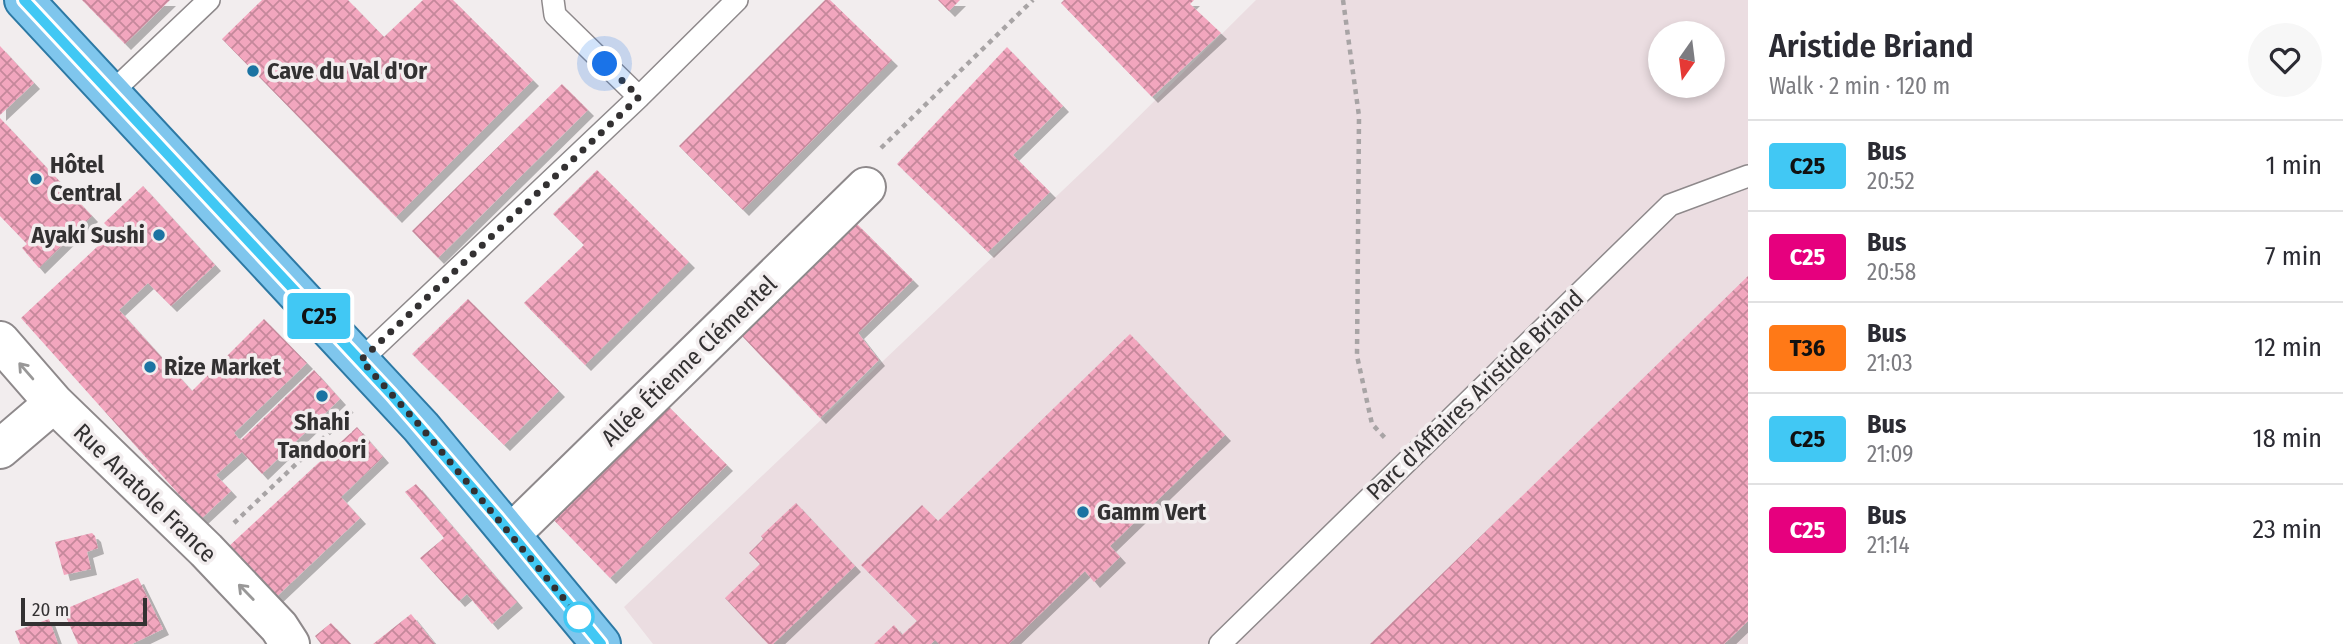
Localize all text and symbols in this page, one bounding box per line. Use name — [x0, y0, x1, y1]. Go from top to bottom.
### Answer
north arrow — [1648, 21, 1726, 98]
map controls — [1648, 21, 1725, 98]
button: heart — [2248, 23, 2322, 97]
text: Aristide Briand — [1769, 26, 1974, 66]
your location — [587, 46, 622, 81]
place label: Cave du Val d'Or — [267, 57, 427, 85]
marker: Cave du Val d'Or — [245, 63, 261, 79]
text: Walk · 2 min · 120 m — [1769, 72, 1950, 100]
text: Bus — [1867, 136, 1906, 167]
text: 1 min — [2266, 150, 2322, 181]
place label: Hôtel Central — [50, 151, 122, 207]
text: C25 — [1790, 152, 1825, 180]
text: 20:52 — [1867, 167, 1915, 195]
marker: Hôtel Central — [28, 171, 44, 187]
place label: Ayaki Sushi — [30, 221, 145, 249]
marker: Ayaki Sushi — [151, 227, 167, 243]
text: Bus — [1867, 227, 1906, 258]
text: 7 min — [2265, 241, 2322, 272]
text: C25 — [1790, 243, 1825, 271]
text: 20:58 — [1867, 258, 1916, 286]
street label: Allée Étienne Clémentel — [595, 269, 782, 452]
street label: Parc d'Affaires Aristide Briand — [1361, 284, 1589, 506]
line badge: C25 — [279, 293, 359, 339]
text: C25 — [301, 302, 337, 330]
text: Bus — [1867, 318, 1906, 349]
text: 12 min — [2254, 332, 2322, 363]
text: T36 — [1790, 334, 1825, 362]
text: 21:03 — [1867, 349, 1913, 377]
place label: Rize Market — [164, 353, 282, 381]
marker: Rize Market — [142, 359, 158, 375]
one-way arrow — [18, 363, 34, 381]
marker: Shahi Tandoori — [314, 388, 330, 404]
place label: Shahi Tandoori — [278, 408, 366, 464]
text: Bus — [1867, 409, 1906, 440]
street label: Rue Anatole France — [68, 418, 222, 568]
text: 18 min — [2253, 423, 2322, 454]
text: C25 — [1790, 425, 1825, 453]
text: 21:09 — [1867, 440, 1913, 468]
place label: Gamm Vert — [1097, 498, 1207, 526]
text: Bus — [1867, 500, 1906, 531]
marker: Gamm Vert — [1075, 504, 1091, 520]
text: 23 min — [2253, 514, 2322, 545]
text: C25 — [1790, 516, 1825, 544]
text: 21:14 — [1867, 531, 1910, 559]
one-way arrow — [238, 583, 254, 601]
scale bar — [21, 595, 147, 627]
text: 20 m — [32, 598, 69, 621]
unlabelled marker — [564, 602, 594, 632]

